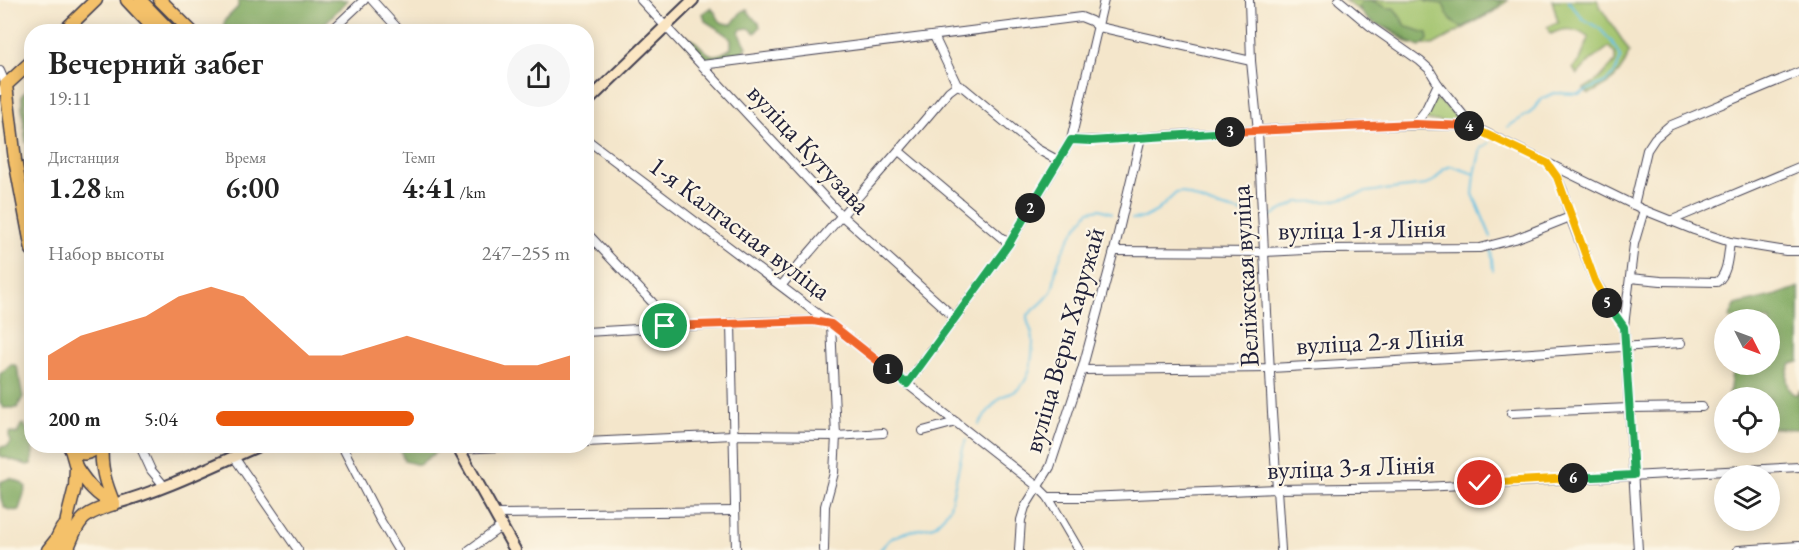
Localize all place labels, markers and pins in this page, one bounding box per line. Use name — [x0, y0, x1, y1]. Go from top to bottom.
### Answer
pin: 4 — [1454, 111, 1484, 141]
pin: 3 — [1215, 117, 1245, 147]
pin: 2 — [1015, 193, 1045, 223]
pin: 5 — [1592, 288, 1622, 318]
pin — [639, 300, 690, 351]
pin: 1 — [873, 354, 903, 384]
pin — [1454, 457, 1505, 508]
pin: 6 — [1558, 463, 1588, 493]

